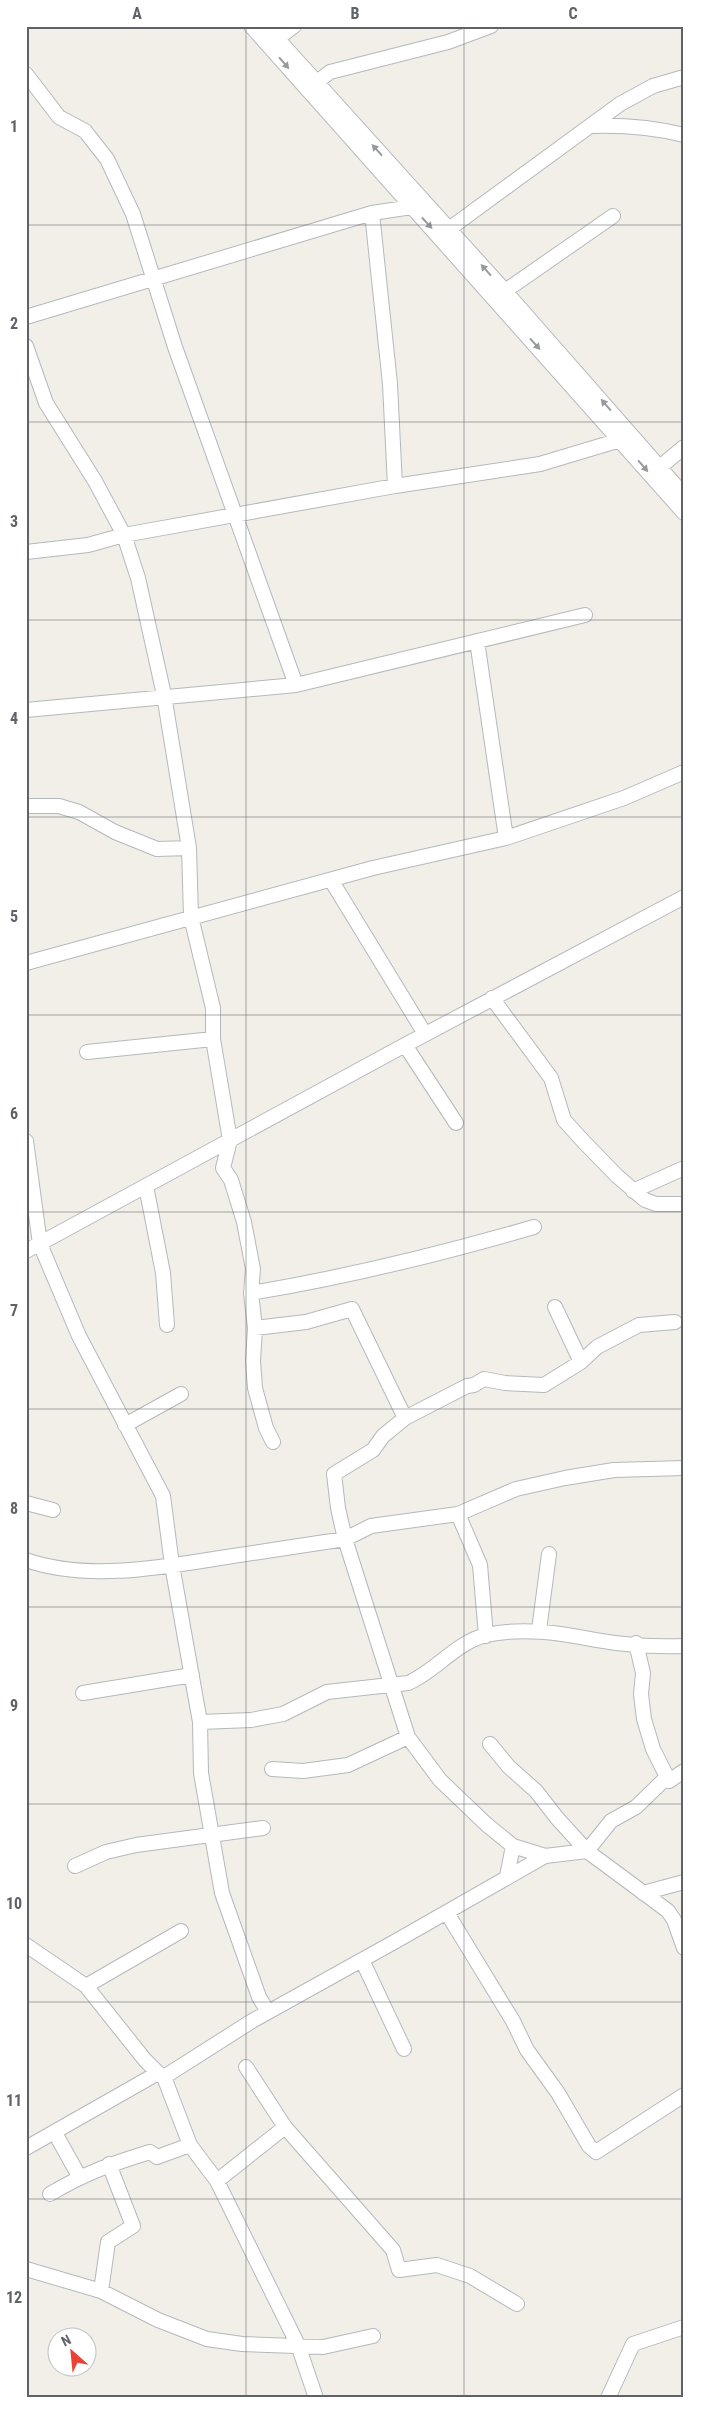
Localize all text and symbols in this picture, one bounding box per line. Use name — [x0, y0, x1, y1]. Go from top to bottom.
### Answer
text: A — [132, 4, 142, 23]
text: B — [351, 4, 360, 23]
text: C — [568, 4, 578, 23]
one-way arrow — [278, 56, 289, 69]
text: 1 — [10, 117, 18, 136]
one-way arrow — [371, 144, 383, 156]
one-way arrow — [421, 216, 433, 228]
one-way arrow — [480, 265, 492, 277]
text: 2 — [10, 314, 18, 333]
one-way arrow — [530, 338, 541, 351]
one-way arrow — [600, 399, 611, 412]
one-way arrow — [637, 460, 648, 472]
text: 3 — [10, 512, 18, 531]
text: 4 — [10, 709, 18, 728]
text: 5 — [10, 907, 18, 926]
text: 6 — [10, 1104, 18, 1123]
text: 7 — [10, 1301, 18, 1320]
text: 8 — [10, 1499, 18, 1518]
text: 9 — [10, 1696, 18, 1715]
text: 10 — [6, 1894, 22, 1913]
text: 11 — [6, 2091, 22, 2110]
text: 12 — [6, 2288, 22, 2307]
north arrow — [48, 2326, 98, 2376]
text: N — [59, 2331, 74, 2349]

